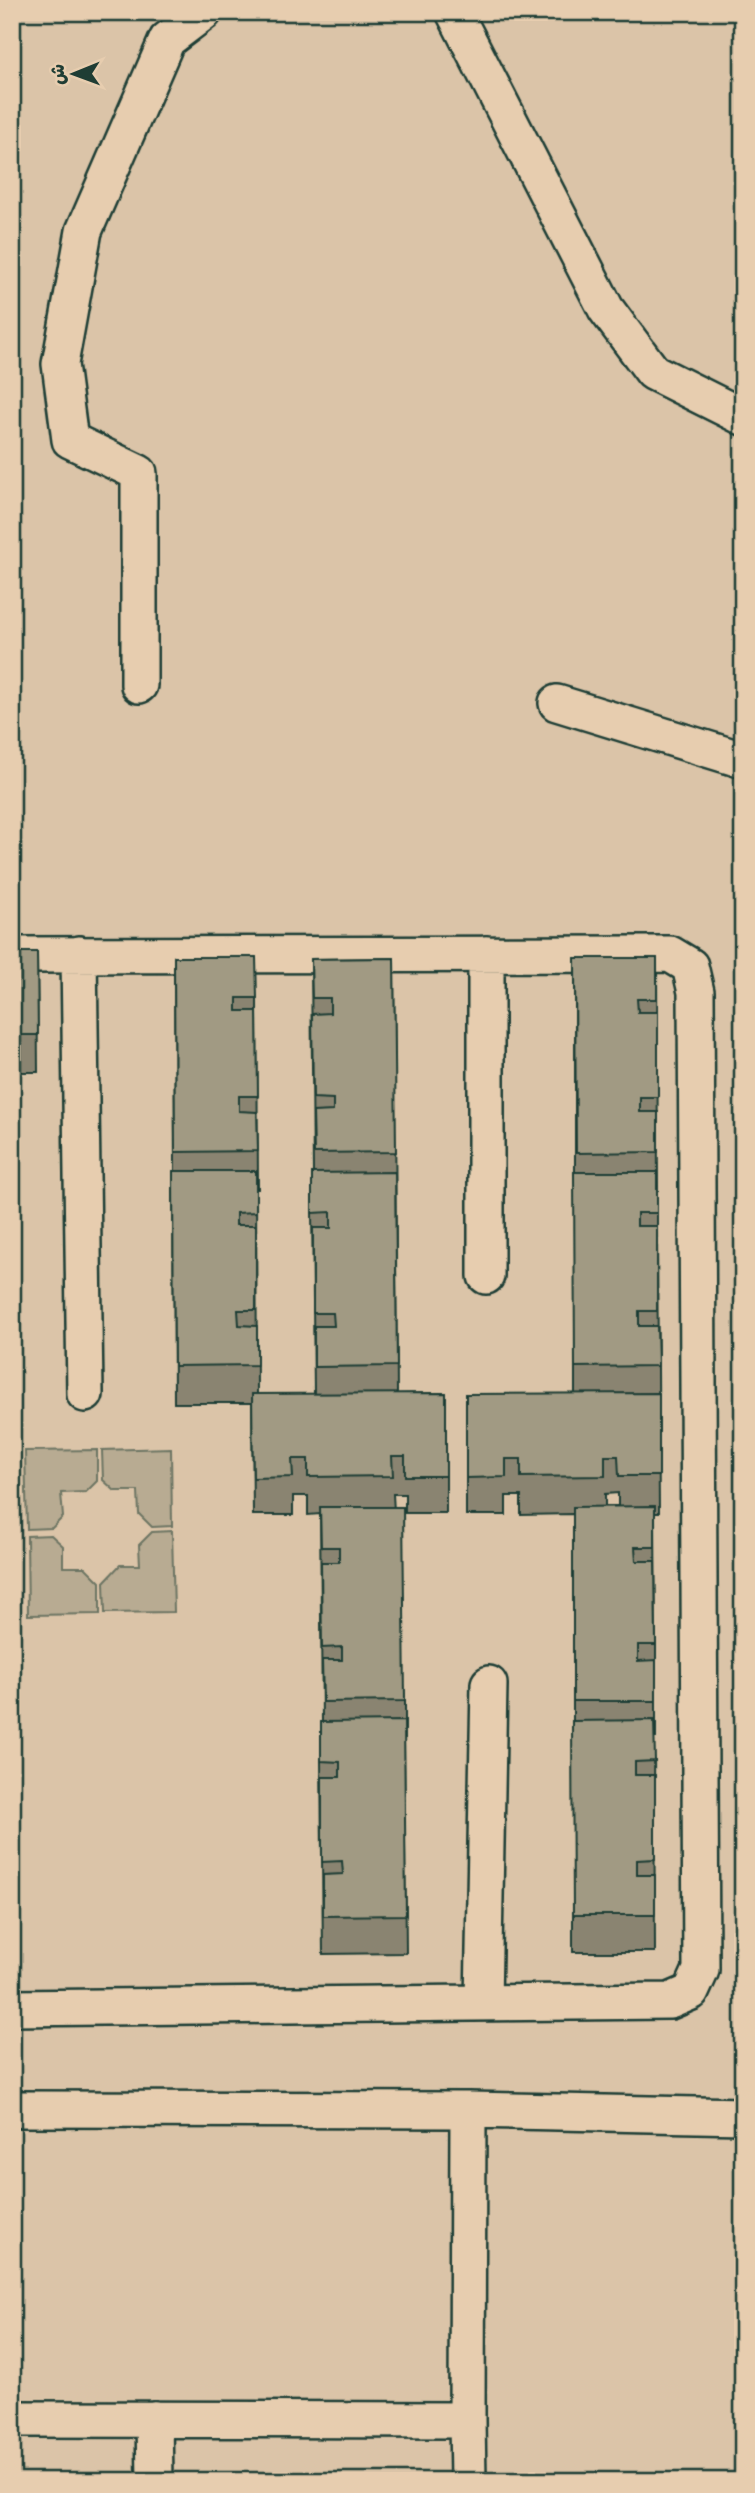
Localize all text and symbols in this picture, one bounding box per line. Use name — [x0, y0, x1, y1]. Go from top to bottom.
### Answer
north arrow — [38, 38, 108, 108]
text: ش — [44, 64, 69, 85]

